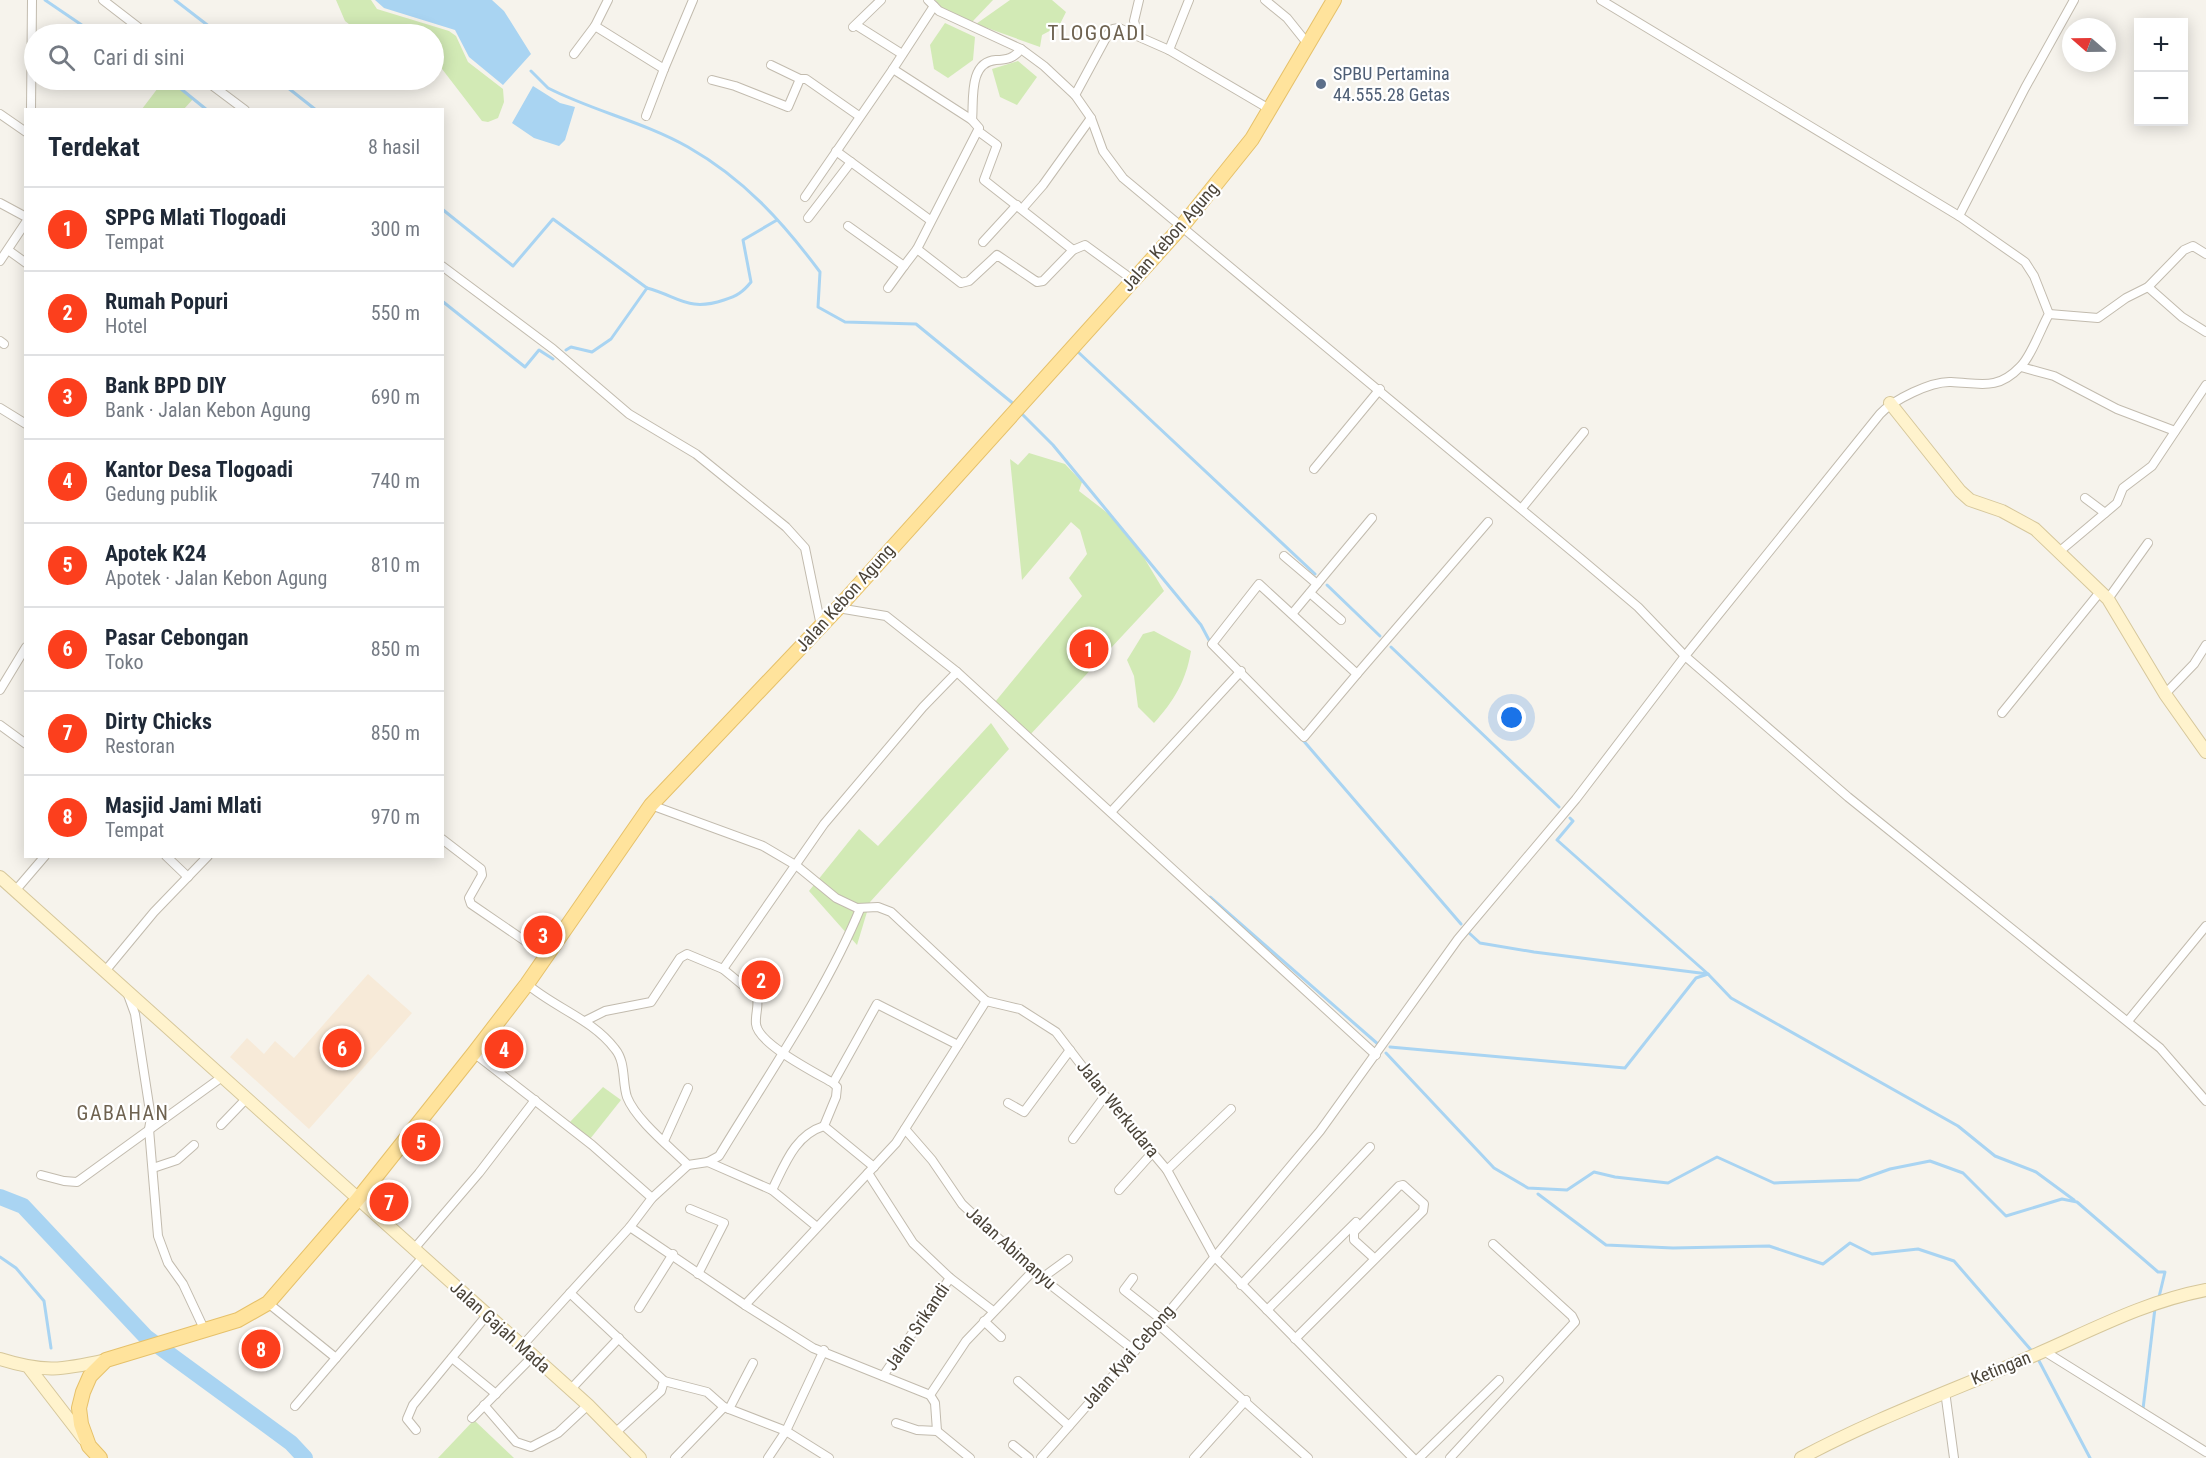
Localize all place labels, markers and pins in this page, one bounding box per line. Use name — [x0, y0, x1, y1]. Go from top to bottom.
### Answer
place label: SPBU Pertamina 44.555.28 Getas — [1333, 63, 1450, 105]
marker: SPBU Pertamina 44.555.28 Getas — [1314, 77, 1328, 91]
pin: 1 — [1070, 626, 1108, 672]
pin: 3 — [524, 912, 562, 958]
pin: 2 — [742, 958, 780, 1002]
pin: 6 — [322, 1026, 362, 1070]
pin: 4 — [484, 1026, 524, 1072]
pin: 5 — [402, 1120, 440, 1164]
pin: 7 — [370, 1180, 408, 1224]
pin: 8 — [242, 1326, 280, 1372]

